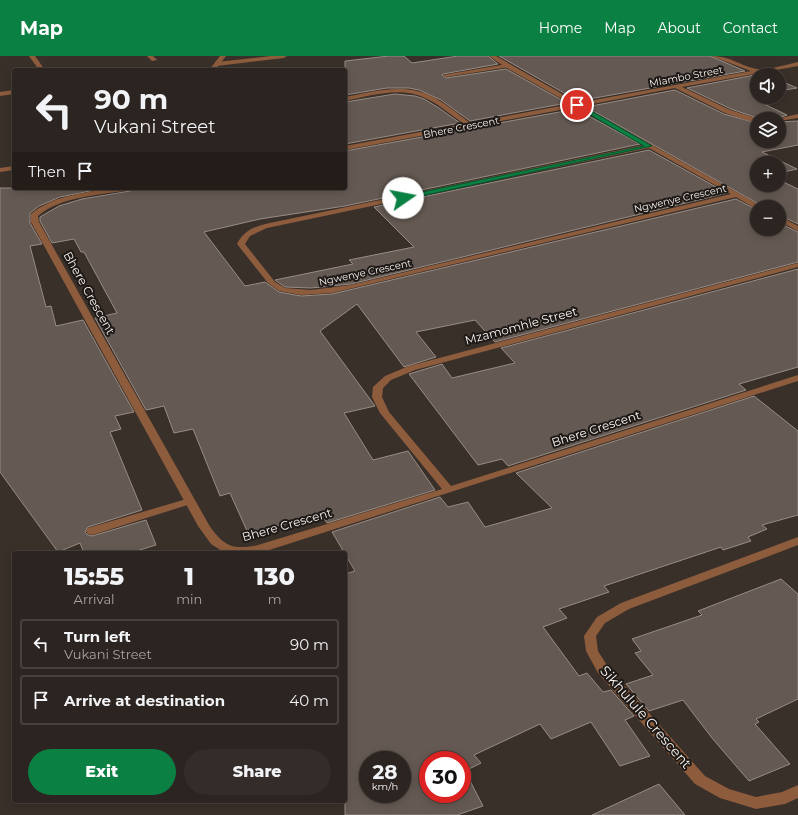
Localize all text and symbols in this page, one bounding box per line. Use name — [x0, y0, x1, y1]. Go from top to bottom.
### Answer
text: Map — [20, 17, 63, 40]
text: Home — [539, 19, 582, 37]
text: Map — [604, 19, 635, 37]
text: About — [657, 19, 701, 37]
text: Contact — [723, 19, 778, 37]
street label: Mlambo Street — [648, 63, 724, 90]
map controls — [750, 68, 786, 236]
button: sound — [750, 68, 786, 104]
text: 90 m — [94, 82, 168, 116]
icon: left — [28, 84, 80, 136]
pin — [560, 88, 594, 122]
icon: arrive — [566, 94, 588, 116]
button: layers — [750, 112, 786, 148]
street label: Bhere Crescent — [422, 114, 500, 141]
text: Vukani Street — [94, 116, 215, 138]
button: + — [750, 156, 786, 192]
icon: arrive — [74, 160, 96, 182]
text: Then — [28, 162, 66, 181]
position arrow — [382, 177, 424, 219]
street label: Ngwenye Crescent — [633, 182, 728, 215]
button: − — [750, 200, 786, 236]
street label: Bhere Crescent — [60, 249, 119, 337]
street label: Ngwenye Crescent — [318, 256, 413, 289]
street label: Mzamomhle Street — [463, 303, 579, 348]
street label: Bhere Crescent — [549, 407, 642, 450]
street label: Bhere Crescent — [240, 505, 334, 544]
text: 15:55 — [64, 562, 124, 591]
text: 1 — [184, 562, 194, 591]
text: 130 — [254, 562, 295, 591]
text: Arrival — [74, 591, 115, 607]
text: min — [176, 591, 202, 607]
text: m — [268, 591, 282, 607]
text: Turn left — [64, 627, 131, 646]
icon: left — [30, 633, 52, 655]
text: 90 m — [290, 635, 329, 654]
text: Vukani Street — [64, 646, 152, 662]
street label: Sikhulule Crescent — [596, 662, 696, 772]
icon: arrive — [30, 689, 52, 711]
text: Arrive at destination — [64, 691, 225, 710]
text: 40 m — [289, 691, 329, 710]
button: Exit — [28, 749, 176, 795]
button: Share — [184, 749, 331, 795]
speed limit sign: 30 — [419, 751, 471, 803]
text: 28 — [373, 760, 398, 784]
text: km/h — [372, 780, 398, 793]

